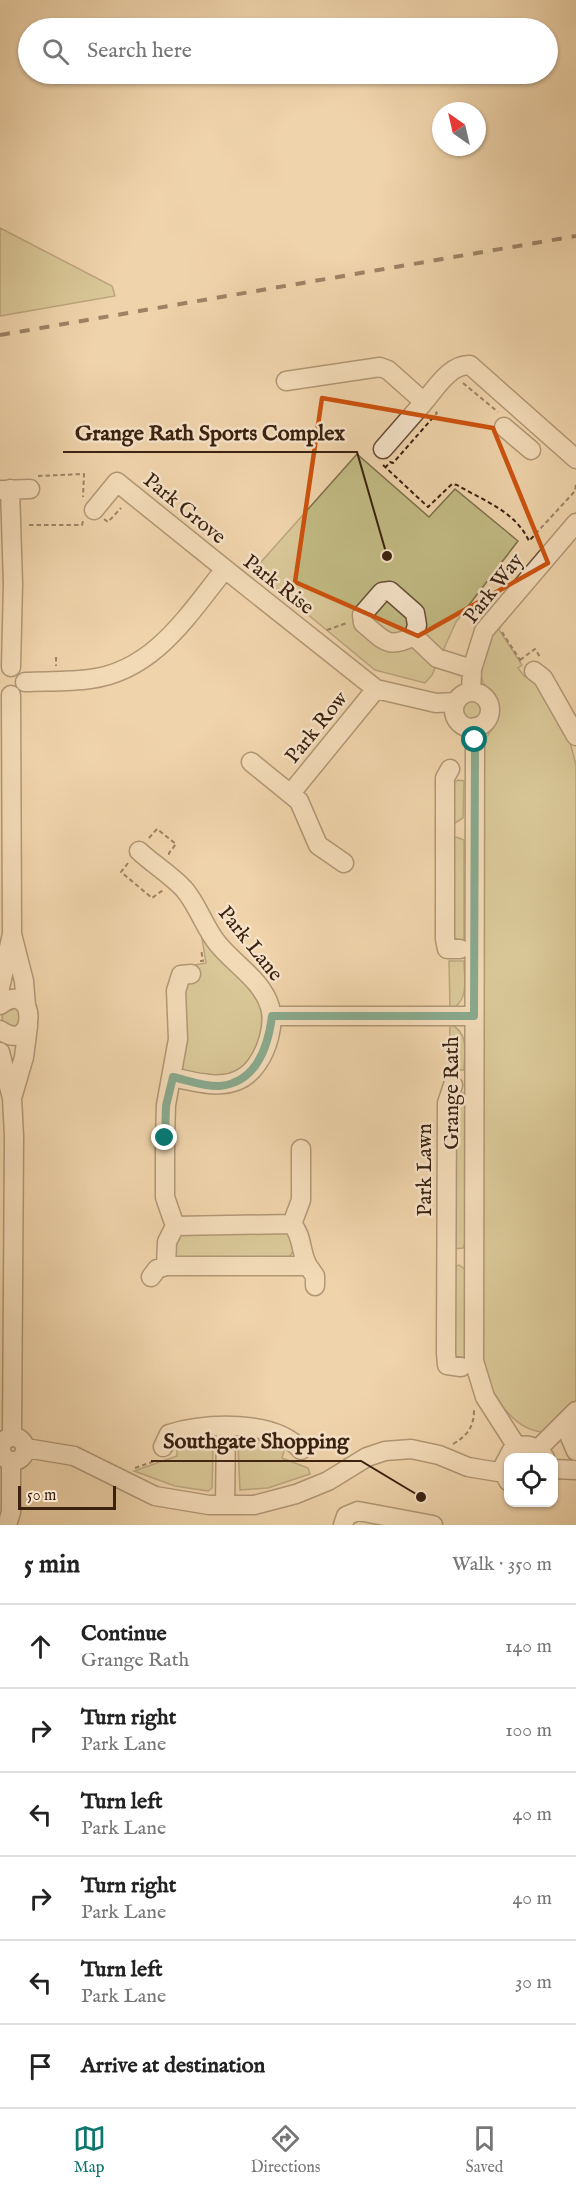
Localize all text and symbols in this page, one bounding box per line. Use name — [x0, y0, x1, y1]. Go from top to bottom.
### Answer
search box — [18, 18, 558, 84]
icon: search — [39, 35, 72, 68]
text: Search here — [87, 37, 192, 65]
north arrow — [432, 102, 486, 156]
callout: Grange Rath Sports Complex — [63, 412, 357, 452]
text: Grange Rath Sports Complex — [75, 420, 345, 448]
street label: Park Grove — [137, 468, 231, 551]
street label: Park Way — [458, 548, 531, 630]
street label: Park Rise — [237, 549, 319, 622]
street label: Park Row — [280, 685, 355, 770]
route start — [461, 726, 487, 752]
street label: Park Lane — [211, 901, 289, 987]
street label: Grange Rath — [439, 1036, 466, 1150]
street label: Park Lawn — [412, 1123, 439, 1217]
route end — [151, 1124, 177, 1150]
callout: Southgate Shopping — [151, 1421, 361, 1461]
text: Southgate Shopping — [163, 1428, 350, 1456]
map controls — [504, 1453, 558, 1507]
button: locate — [504, 1453, 558, 1507]
scale bar — [18, 1483, 116, 1510]
text: 50 m — [27, 1486, 56, 1506]
text: 5 min — [24, 1548, 80, 1581]
text: Walk · 350 m — [452, 1552, 552, 1577]
text: Continue — [81, 1620, 167, 1648]
icon: ahead — [24, 1630, 57, 1663]
text: 140 m — [505, 1634, 552, 1659]
text: Grange Rath — [81, 1648, 189, 1673]
text: Turn right — [81, 1704, 176, 1732]
icon: right — [24, 1714, 57, 1747]
text: 100 m — [505, 1718, 552, 1743]
text: Park Lane — [81, 1732, 166, 1757]
text: Turn left — [81, 1788, 163, 1816]
icon: left — [24, 1798, 57, 1831]
text: 40 m — [513, 1802, 552, 1827]
text: Park Lane — [81, 1816, 166, 1841]
text: Turn right — [81, 1872, 176, 1900]
icon: right — [24, 1882, 57, 1915]
text: 40 m — [513, 1886, 552, 1911]
text: Park Lane — [81, 1900, 166, 1925]
text: Turn left — [81, 1956, 163, 1984]
icon: left — [24, 1966, 57, 1999]
text: 30 m — [515, 1970, 552, 1995]
text: Park Lane — [81, 1984, 166, 2009]
icon: arrive — [24, 2050, 57, 2083]
text: Arrive at destination — [81, 2052, 265, 2080]
tab: Map — [73, 2122, 106, 2178]
tab: Directions — [251, 2122, 320, 2178]
tab: Saved — [466, 2122, 503, 2178]

